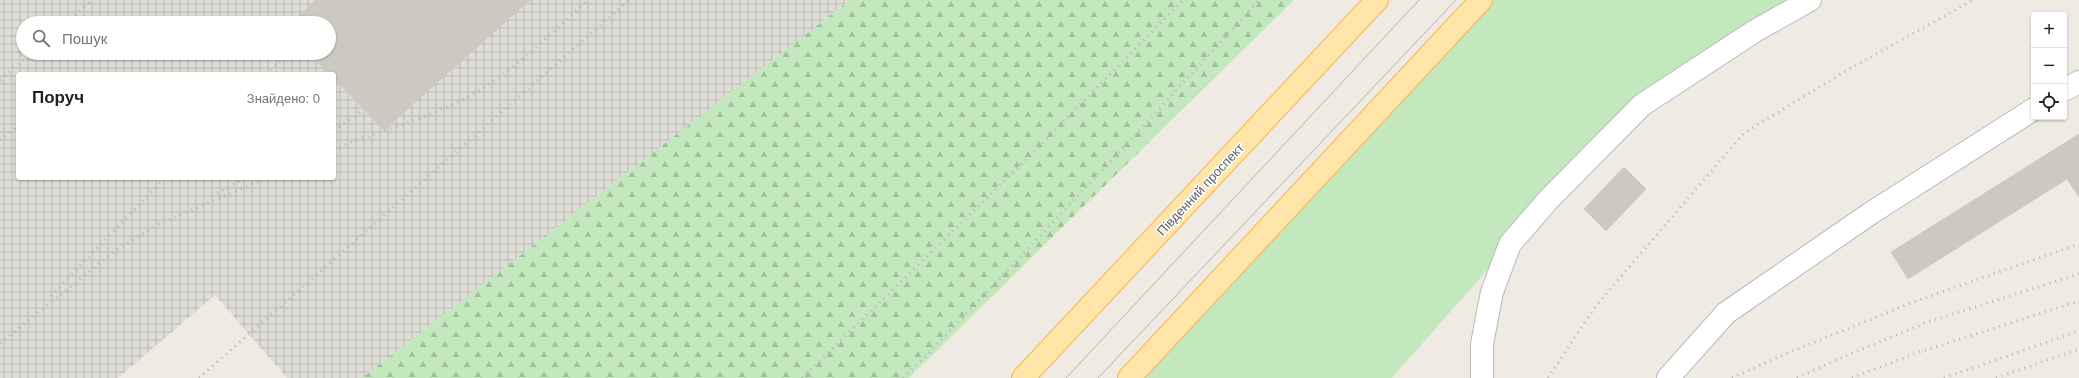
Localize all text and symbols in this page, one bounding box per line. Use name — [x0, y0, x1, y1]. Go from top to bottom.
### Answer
map controls — [2031, 12, 2067, 120]
button: + — [2031, 12, 2067, 48]
search box — [16, 16, 336, 60]
icon: search — [30, 27, 52, 49]
text: Пошук — [62, 30, 107, 47]
button: − — [2031, 48, 2067, 84]
button: locate — [2031, 84, 2067, 120]
text: Поруч — [32, 88, 84, 107]
text: Знайдено: 0 — [247, 91, 320, 106]
street label: Південний проспект — [1154, 140, 1247, 238]

